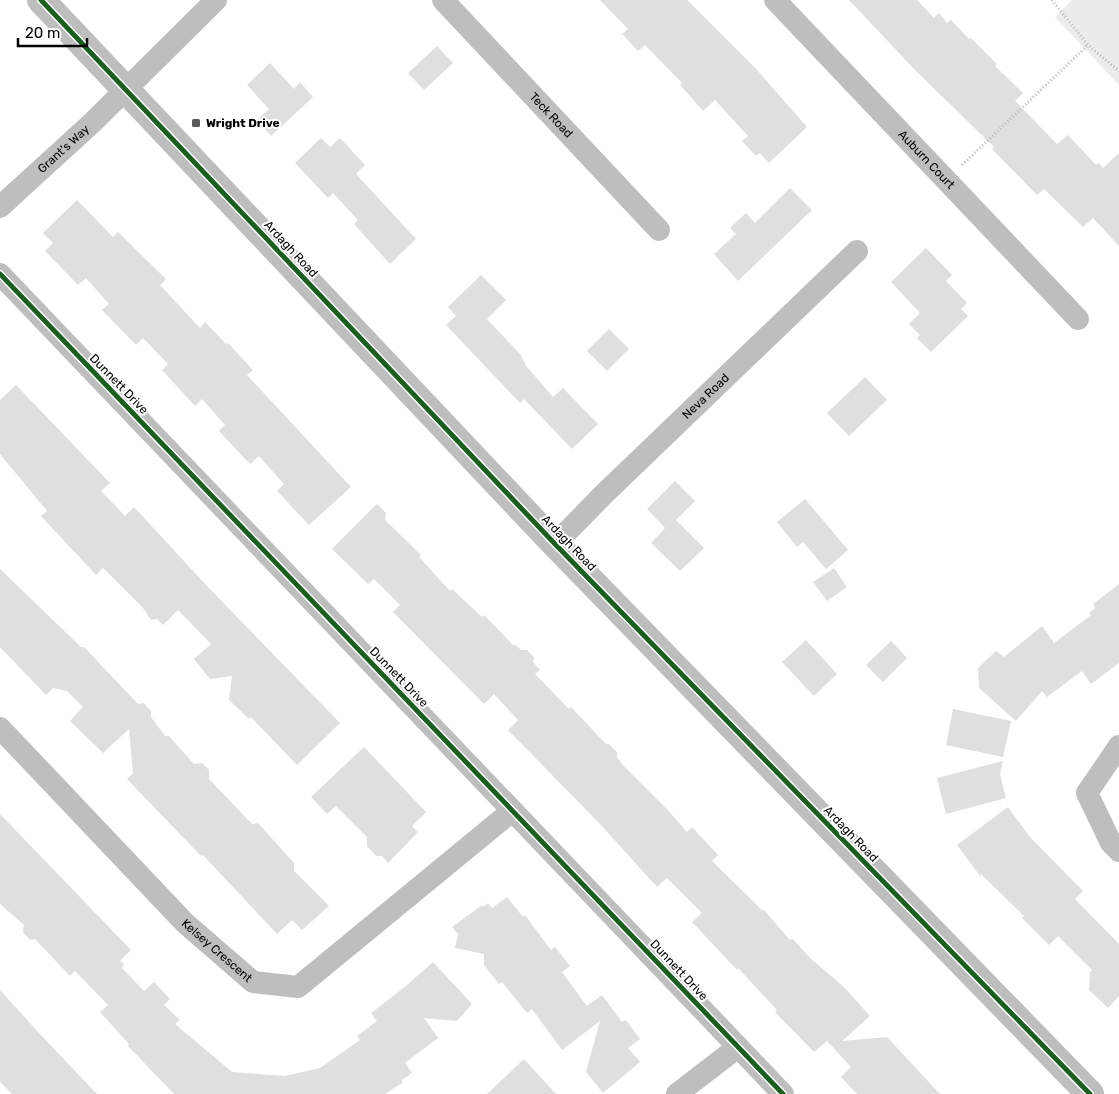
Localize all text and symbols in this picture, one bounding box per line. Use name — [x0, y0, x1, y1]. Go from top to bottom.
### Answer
scale bar — [18, 15, 86, 47]
text: 20 m — [25, 24, 60, 42]
street label: Teck Road — [527, 90, 576, 141]
place label: Wright Drive — [206, 116, 280, 130]
marker: Wright Drive — [190, 117, 202, 129]
street label: Grant's Way — [35, 122, 92, 176]
street label: Auburn Court — [895, 127, 958, 192]
street label: Ardagh Road — [261, 218, 321, 280]
street label: Dunnett Drive — [87, 351, 151, 417]
street label: Neva Road — [679, 371, 732, 422]
street label: Ardagh Road — [539, 512, 599, 574]
street label: Dunnett Drive — [367, 644, 431, 710]
street label: Ardagh Road — [821, 803, 881, 865]
street label: Kelsey Crescent — [179, 916, 255, 985]
street label: Dunnett Drive — [647, 937, 711, 1003]

